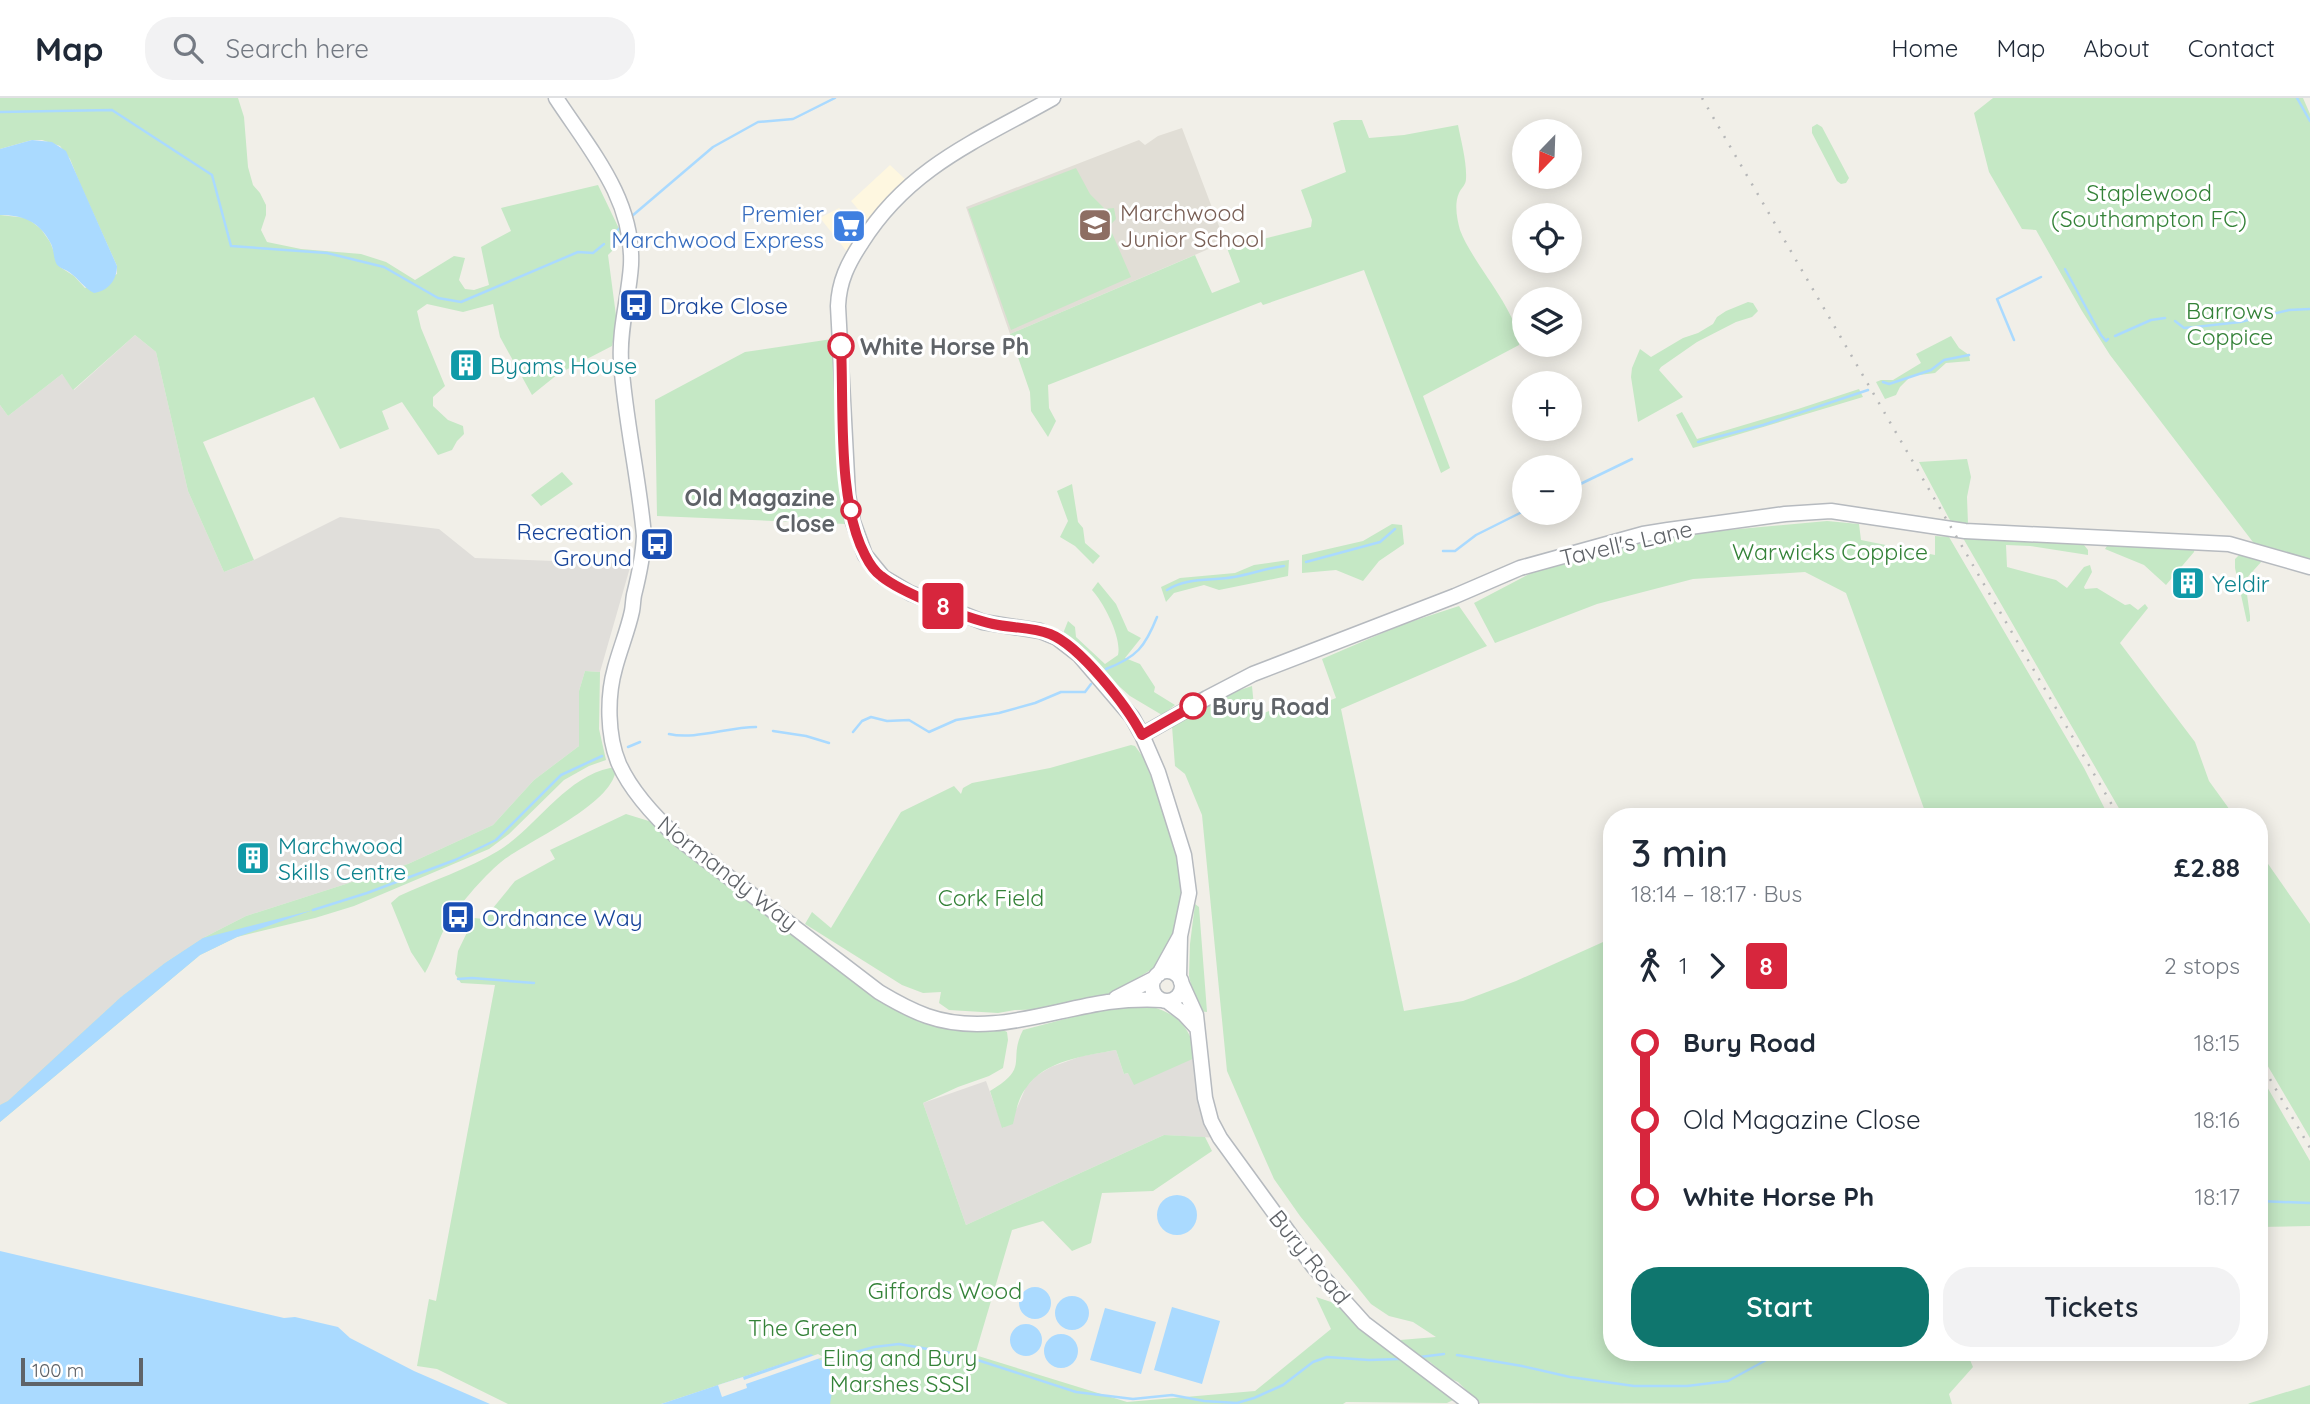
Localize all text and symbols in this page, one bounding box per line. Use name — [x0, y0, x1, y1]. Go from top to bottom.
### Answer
search box — [145, 17, 635, 80]
text: Map — [35, 28, 103, 69]
icon: search — [169, 29, 207, 67]
text: Search here — [225, 32, 369, 65]
text: Home — [1891, 33, 1958, 63]
text: Map — [1996, 33, 2045, 63]
text: About — [2083, 33, 2150, 63]
text: Contact — [2188, 33, 2275, 63]
north arrow — [1512, 119, 1582, 189]
map controls — [1512, 119, 1582, 525]
park label: Staplewood (Southampton FC) — [2051, 178, 2247, 233]
place label: Marchwood Junior School — [1120, 198, 1264, 253]
place label: Premier Marchwood Express — [611, 199, 824, 254]
button: locate — [1512, 203, 1582, 273]
school or university icon: Marchwood Junior School — [1076, 206, 1114, 244]
supermarket icon: Premier Marchwood Express — [830, 207, 868, 245]
bus stop icon: Drake Close — [617, 286, 655, 324]
button: layers — [1512, 287, 1582, 357]
place label: Drake Close — [660, 291, 788, 320]
park label: Barrows Coppice — [2186, 296, 2274, 351]
place label: White Horse Ph — [860, 332, 1029, 361]
marker: White Horse Ph — [828, 333, 854, 359]
building icon: Byams House — [447, 346, 485, 384]
place label: Byams House — [490, 351, 637, 380]
button: + — [1512, 371, 1582, 441]
button: − — [1512, 455, 1582, 525]
place label: Old Magazine Close — [685, 483, 835, 538]
marker: Old Magazine Close — [841, 500, 861, 520]
street label: Tavell's Lane — [1557, 514, 1695, 572]
place label: Recreation Ground — [517, 517, 632, 572]
bus stop icon: Recreation Ground — [638, 525, 676, 563]
park label: Warwicks Coppice — [1732, 537, 1928, 566]
building icon: Yeldir — [2169, 564, 2207, 602]
place label: Yeldir — [2212, 569, 2270, 598]
line badge: 8 — [920, 583, 966, 629]
text: 8 — [936, 591, 950, 621]
place label: Bury Road — [1212, 692, 1329, 721]
marker: Bury Road — [1180, 693, 1206, 719]
street label: Normandy Way — [652, 809, 804, 937]
text: 3 min — [1631, 829, 1728, 877]
place label: Marchwood Skills Centre — [278, 831, 406, 886]
building icon: Marchwood Skills Centre — [234, 839, 272, 877]
text: £2.88 — [2174, 851, 2240, 884]
text: 18:14 – 18:17 · Bus — [1631, 879, 1802, 908]
park label: Cork Field — [938, 883, 1044, 912]
bus stop icon: Ordnance Way — [439, 898, 477, 936]
place label: Ordnance Way — [482, 903, 643, 932]
icon: walk — [1631, 947, 1669, 985]
icon: forward — [1698, 947, 1736, 985]
text: 1 — [1679, 951, 1688, 980]
text: 8 — [1760, 951, 1773, 981]
text: 2 stops — [2164, 951, 2240, 980]
text: Bury Road — [1683, 1026, 1816, 1059]
text: 18:15 — [2194, 1028, 2240, 1057]
text: Old Magazine Close — [1683, 1103, 1921, 1136]
text: 18:16 — [2194, 1105, 2240, 1134]
text: White Horse Ph — [1683, 1180, 1874, 1213]
text: 18:17 — [2194, 1182, 2240, 1211]
street label: Bury Road — [1263, 1204, 1357, 1310]
button: Start — [1631, 1267, 1929, 1347]
button: Tickets — [1943, 1267, 2240, 1347]
park label: Giffords Wood — [868, 1276, 1022, 1305]
park label: The Green — [748, 1313, 858, 1342]
park label: Eling and Bury Marshes SSSI — [823, 1343, 977, 1398]
scale bar — [21, 1355, 144, 1387]
text: 100 m — [32, 1358, 84, 1382]

